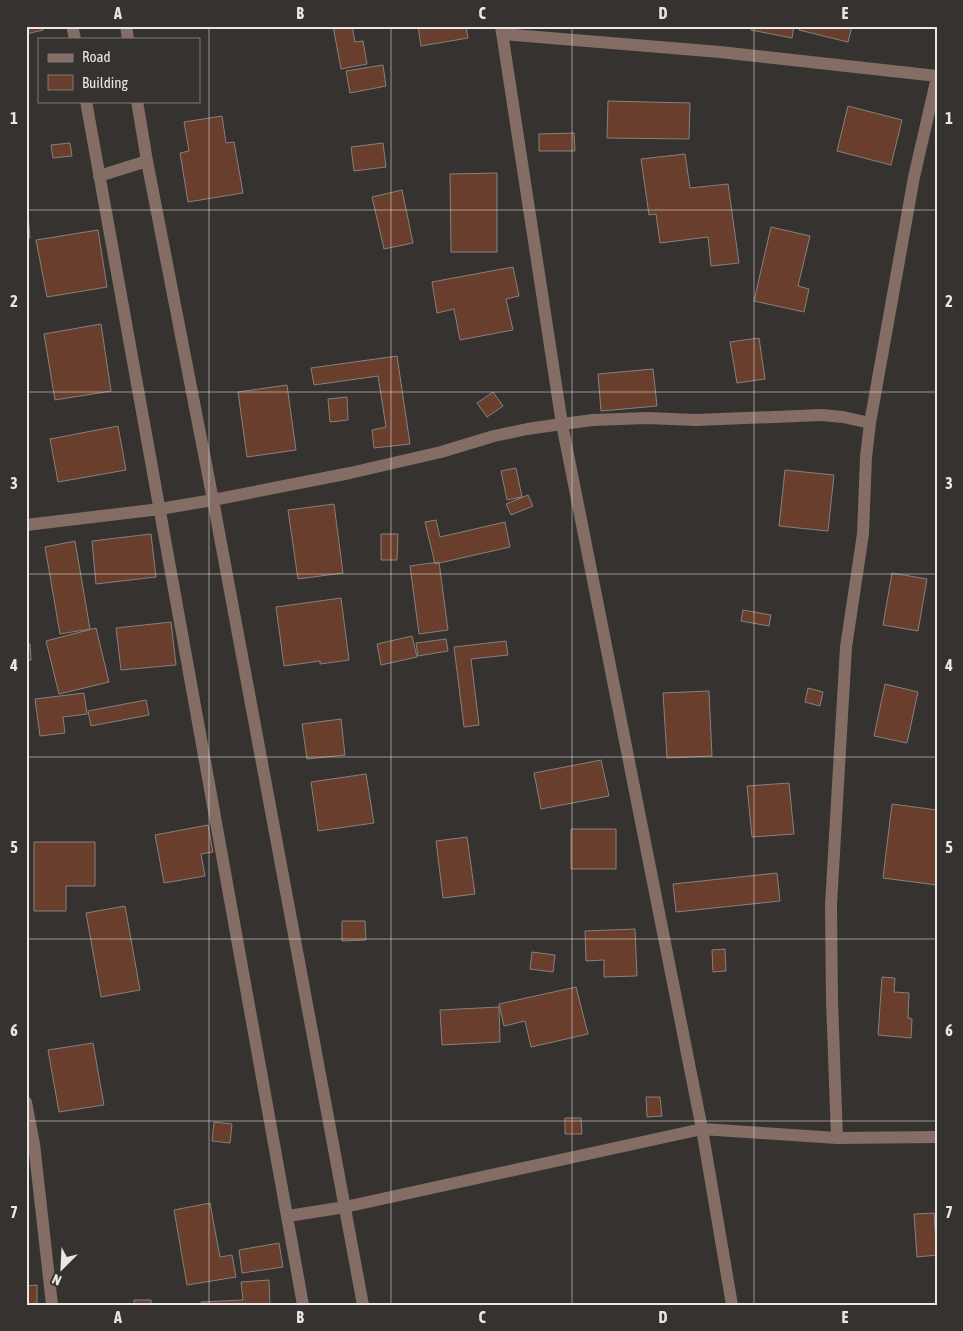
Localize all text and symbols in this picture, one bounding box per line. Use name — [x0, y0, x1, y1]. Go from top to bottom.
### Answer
text: A — [113, 4, 122, 22]
text: B — [296, 4, 304, 22]
text: C — [478, 4, 486, 22]
text: D — [659, 4, 668, 22]
text: E — [842, 4, 849, 22]
legend — [38, 38, 200, 102]
text: Road — [82, 48, 111, 65]
text: Building — [82, 74, 128, 91]
text: 1 — [10, 109, 18, 127]
text: 1 — [945, 109, 953, 127]
text: 2 — [10, 292, 18, 310]
text: 2 — [945, 292, 953, 310]
text: 3 — [10, 474, 18, 492]
text: 3 — [945, 474, 953, 492]
text: 4 — [9, 656, 18, 674]
text: 4 — [944, 656, 953, 674]
text: 5 — [10, 838, 18, 856]
text: 5 — [945, 838, 953, 856]
text: 6 — [10, 1021, 18, 1039]
text: 6 — [945, 1021, 953, 1039]
text: 7 — [10, 1203, 18, 1221]
text: 7 — [945, 1203, 953, 1221]
north arrow — [38, 1244, 88, 1294]
text: N — [50, 1271, 64, 1289]
text: A — [113, 1308, 122, 1326]
text: B — [296, 1308, 304, 1326]
text: C — [478, 1308, 486, 1326]
text: D — [659, 1308, 668, 1326]
text: E — [842, 1308, 849, 1326]

